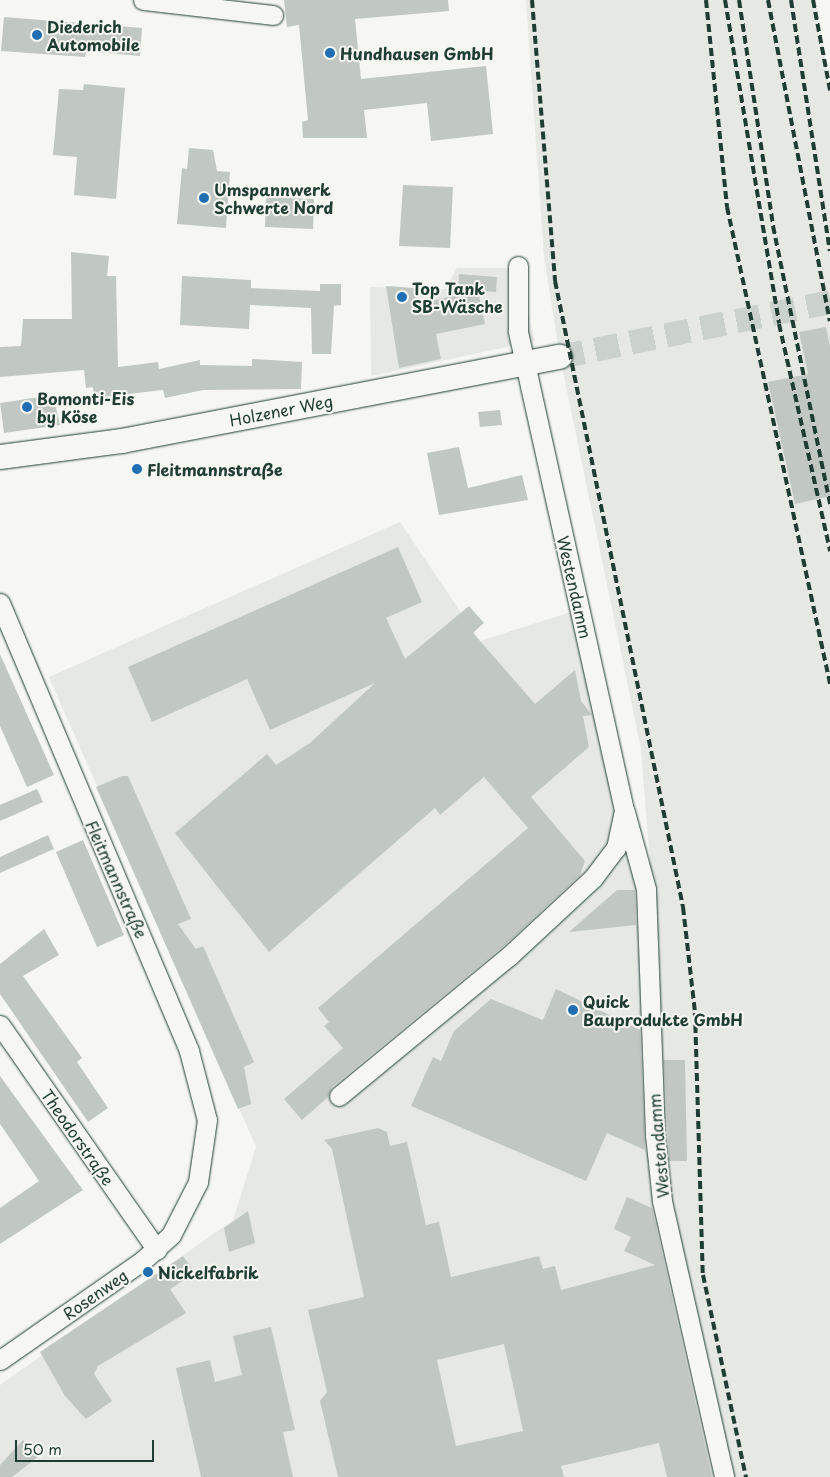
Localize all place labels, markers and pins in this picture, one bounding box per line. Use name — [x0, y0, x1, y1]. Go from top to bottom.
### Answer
place label: Diederich Automobile — [47, 16, 140, 54]
marker: Diederich Automobile — [31, 29, 43, 41]
place label: Hundhausen GmbH — [340, 43, 494, 63]
marker: Hundhausen GmbH — [324, 47, 336, 59]
place label: Umspannwerk Schwerte Nord — [214, 179, 334, 217]
marker: Umspannwerk Schwerte Nord — [198, 192, 210, 204]
place label: Top Tank SB-Wäsche — [412, 278, 503, 316]
marker: Top Tank SB-Wäsche — [396, 291, 408, 303]
place label: Bomonti-Eis by Köse — [37, 388, 134, 426]
marker: Bomonti-Eis by Köse — [21, 401, 33, 413]
place label: Fleitmannstraße — [147, 459, 283, 479]
marker: Fleitmannstraße — [131, 463, 143, 475]
place label: Quick Bauprodukte GmbH — [583, 991, 743, 1029]
marker: Quick Bauprodukte GmbH — [567, 1004, 579, 1016]
place label: Nickelfabrik — [158, 1262, 259, 1282]
marker: Nickelfabrik — [142, 1266, 154, 1278]

